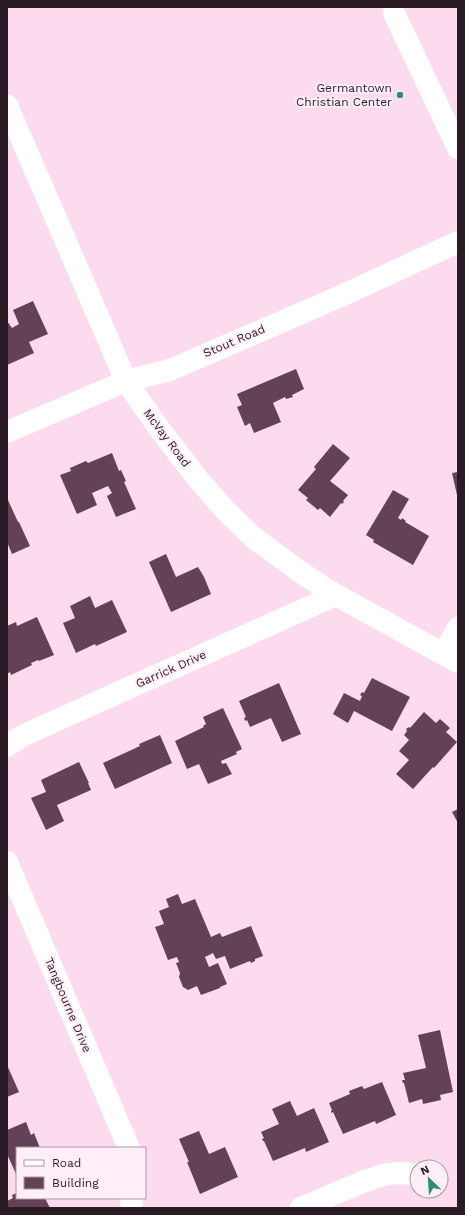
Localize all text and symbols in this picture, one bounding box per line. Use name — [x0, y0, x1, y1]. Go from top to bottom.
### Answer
place label: Germantown Christian Center — [296, 81, 392, 109]
marker: Germantown Christian Center — [395, 90, 405, 100]
street label: Stout Road — [201, 322, 267, 360]
street label: McVay Road — [141, 406, 193, 470]
street label: Garrick Drive — [134, 647, 208, 691]
street label: Tangbourne Drive — [42, 955, 94, 1055]
legend — [16, 1147, 146, 1199]
text: Road — [52, 1156, 81, 1170]
north arrow — [409, 1159, 449, 1199]
text: N — [419, 1163, 431, 1178]
text: Building — [52, 1176, 99, 1190]

